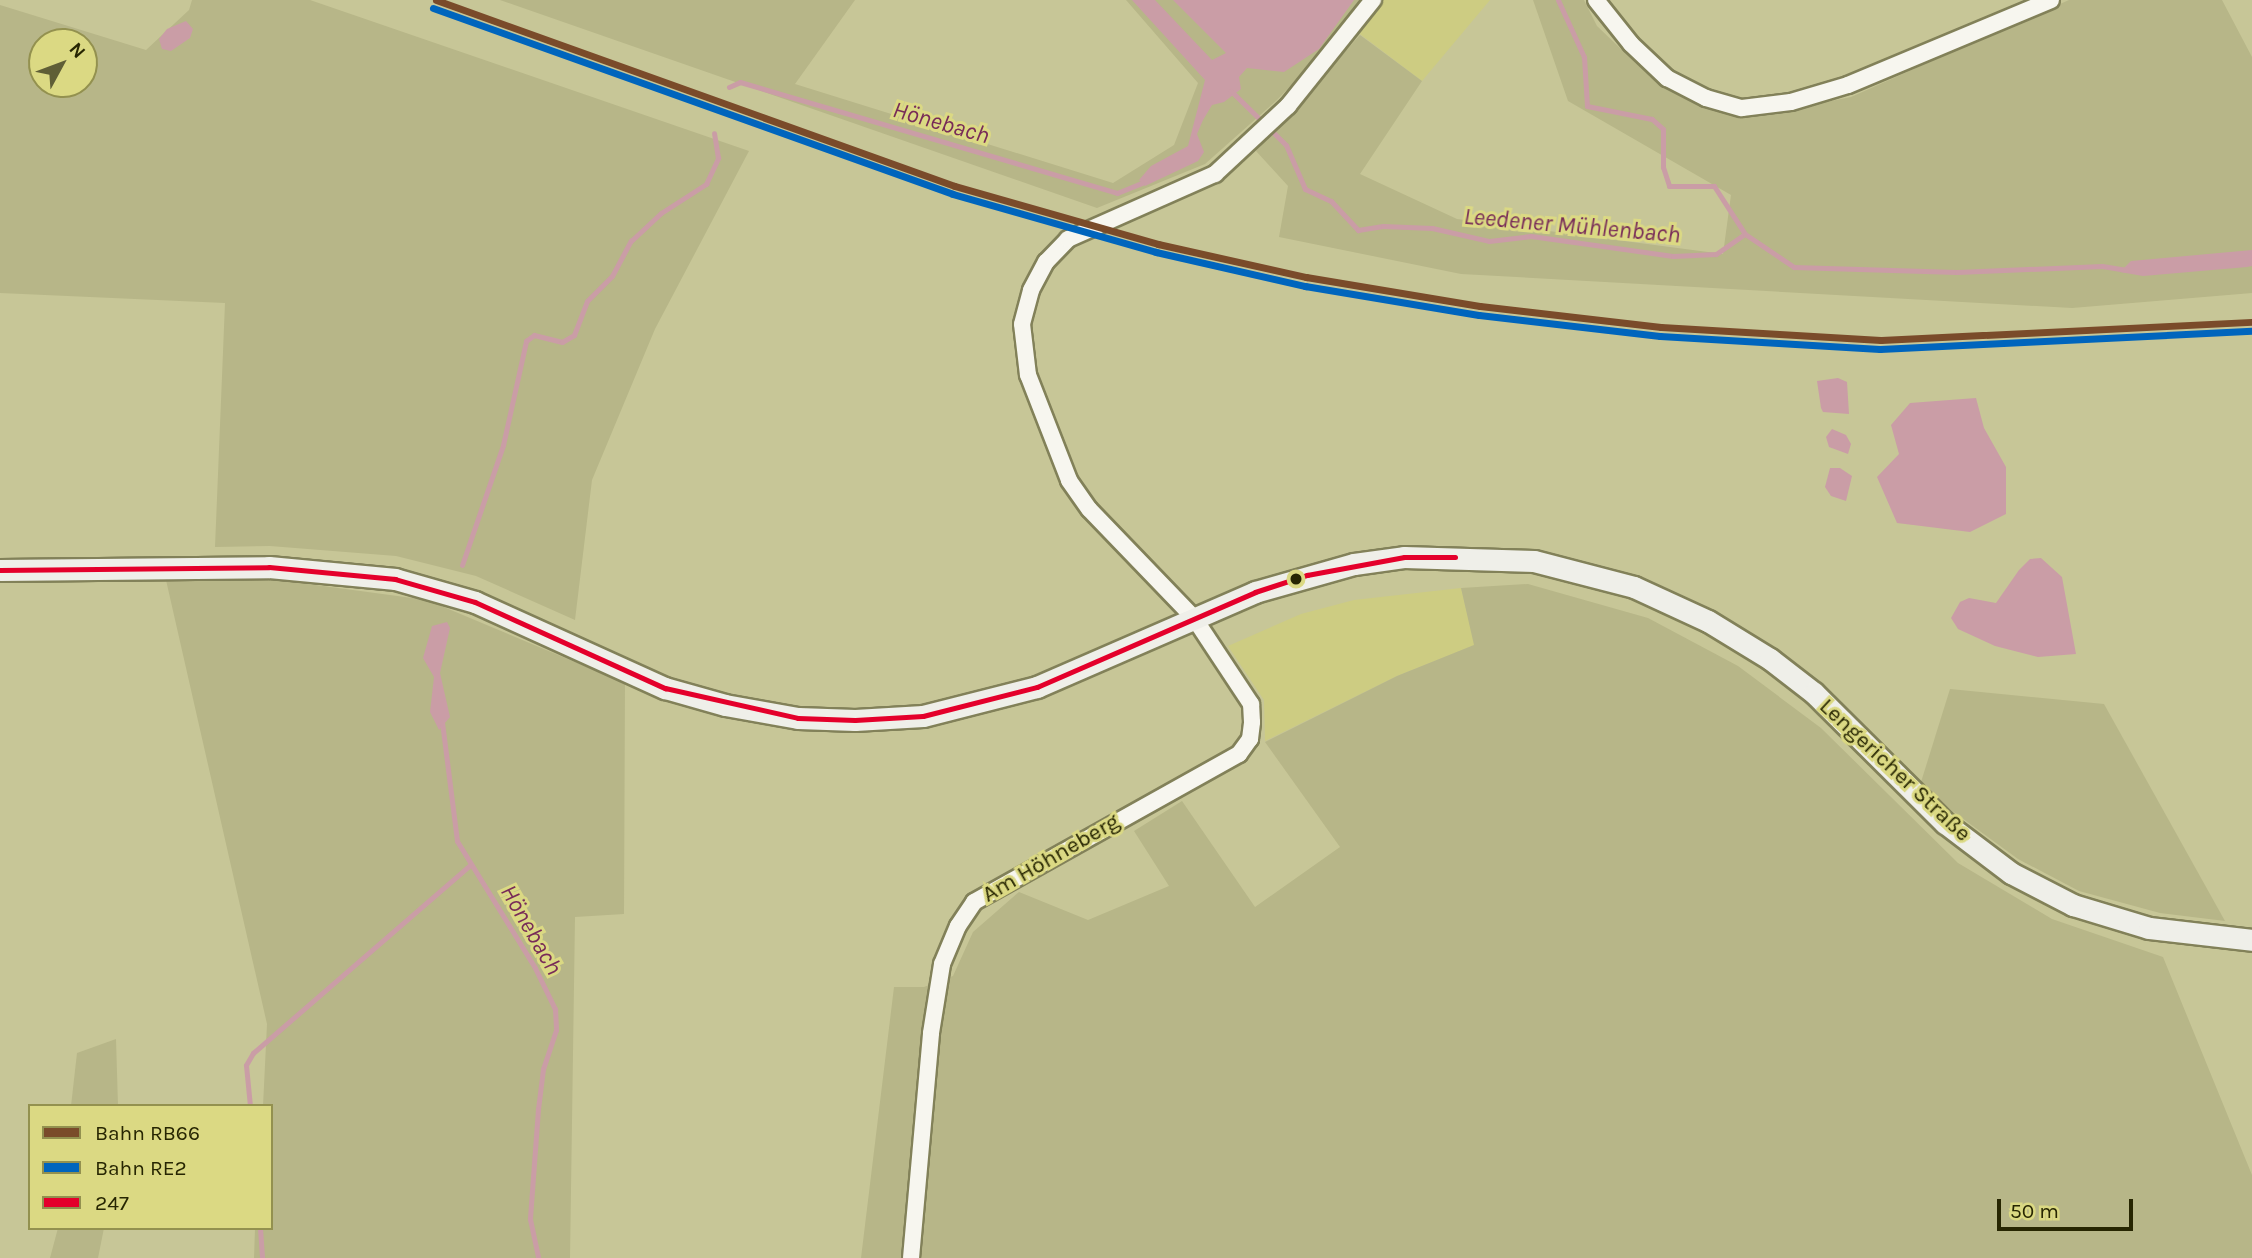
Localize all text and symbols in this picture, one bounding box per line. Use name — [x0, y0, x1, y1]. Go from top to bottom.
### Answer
north arrow — [28, 28, 98, 98]
text: N — [65, 38, 90, 63]
water label: Hönebach — [889, 95, 993, 151]
water label: Leedener Mühlenbach — [1462, 202, 1682, 250]
unlabelled marker — [1289, 572, 1303, 586]
street label: Lengericher Straße — [1813, 693, 1977, 847]
street label: Am Höhneberg — [977, 808, 1125, 908]
water label: Hönebach — [494, 880, 568, 980]
legend — [28, 1104, 273, 1230]
text: Bahn RB66 — [95, 1121, 200, 1145]
text: Bahn RE2 — [95, 1156, 187, 1180]
scale bar — [2000, 1184, 2136, 1228]
text: 247 — [95, 1191, 129, 1215]
text: 50 m — [2010, 1199, 2059, 1223]

